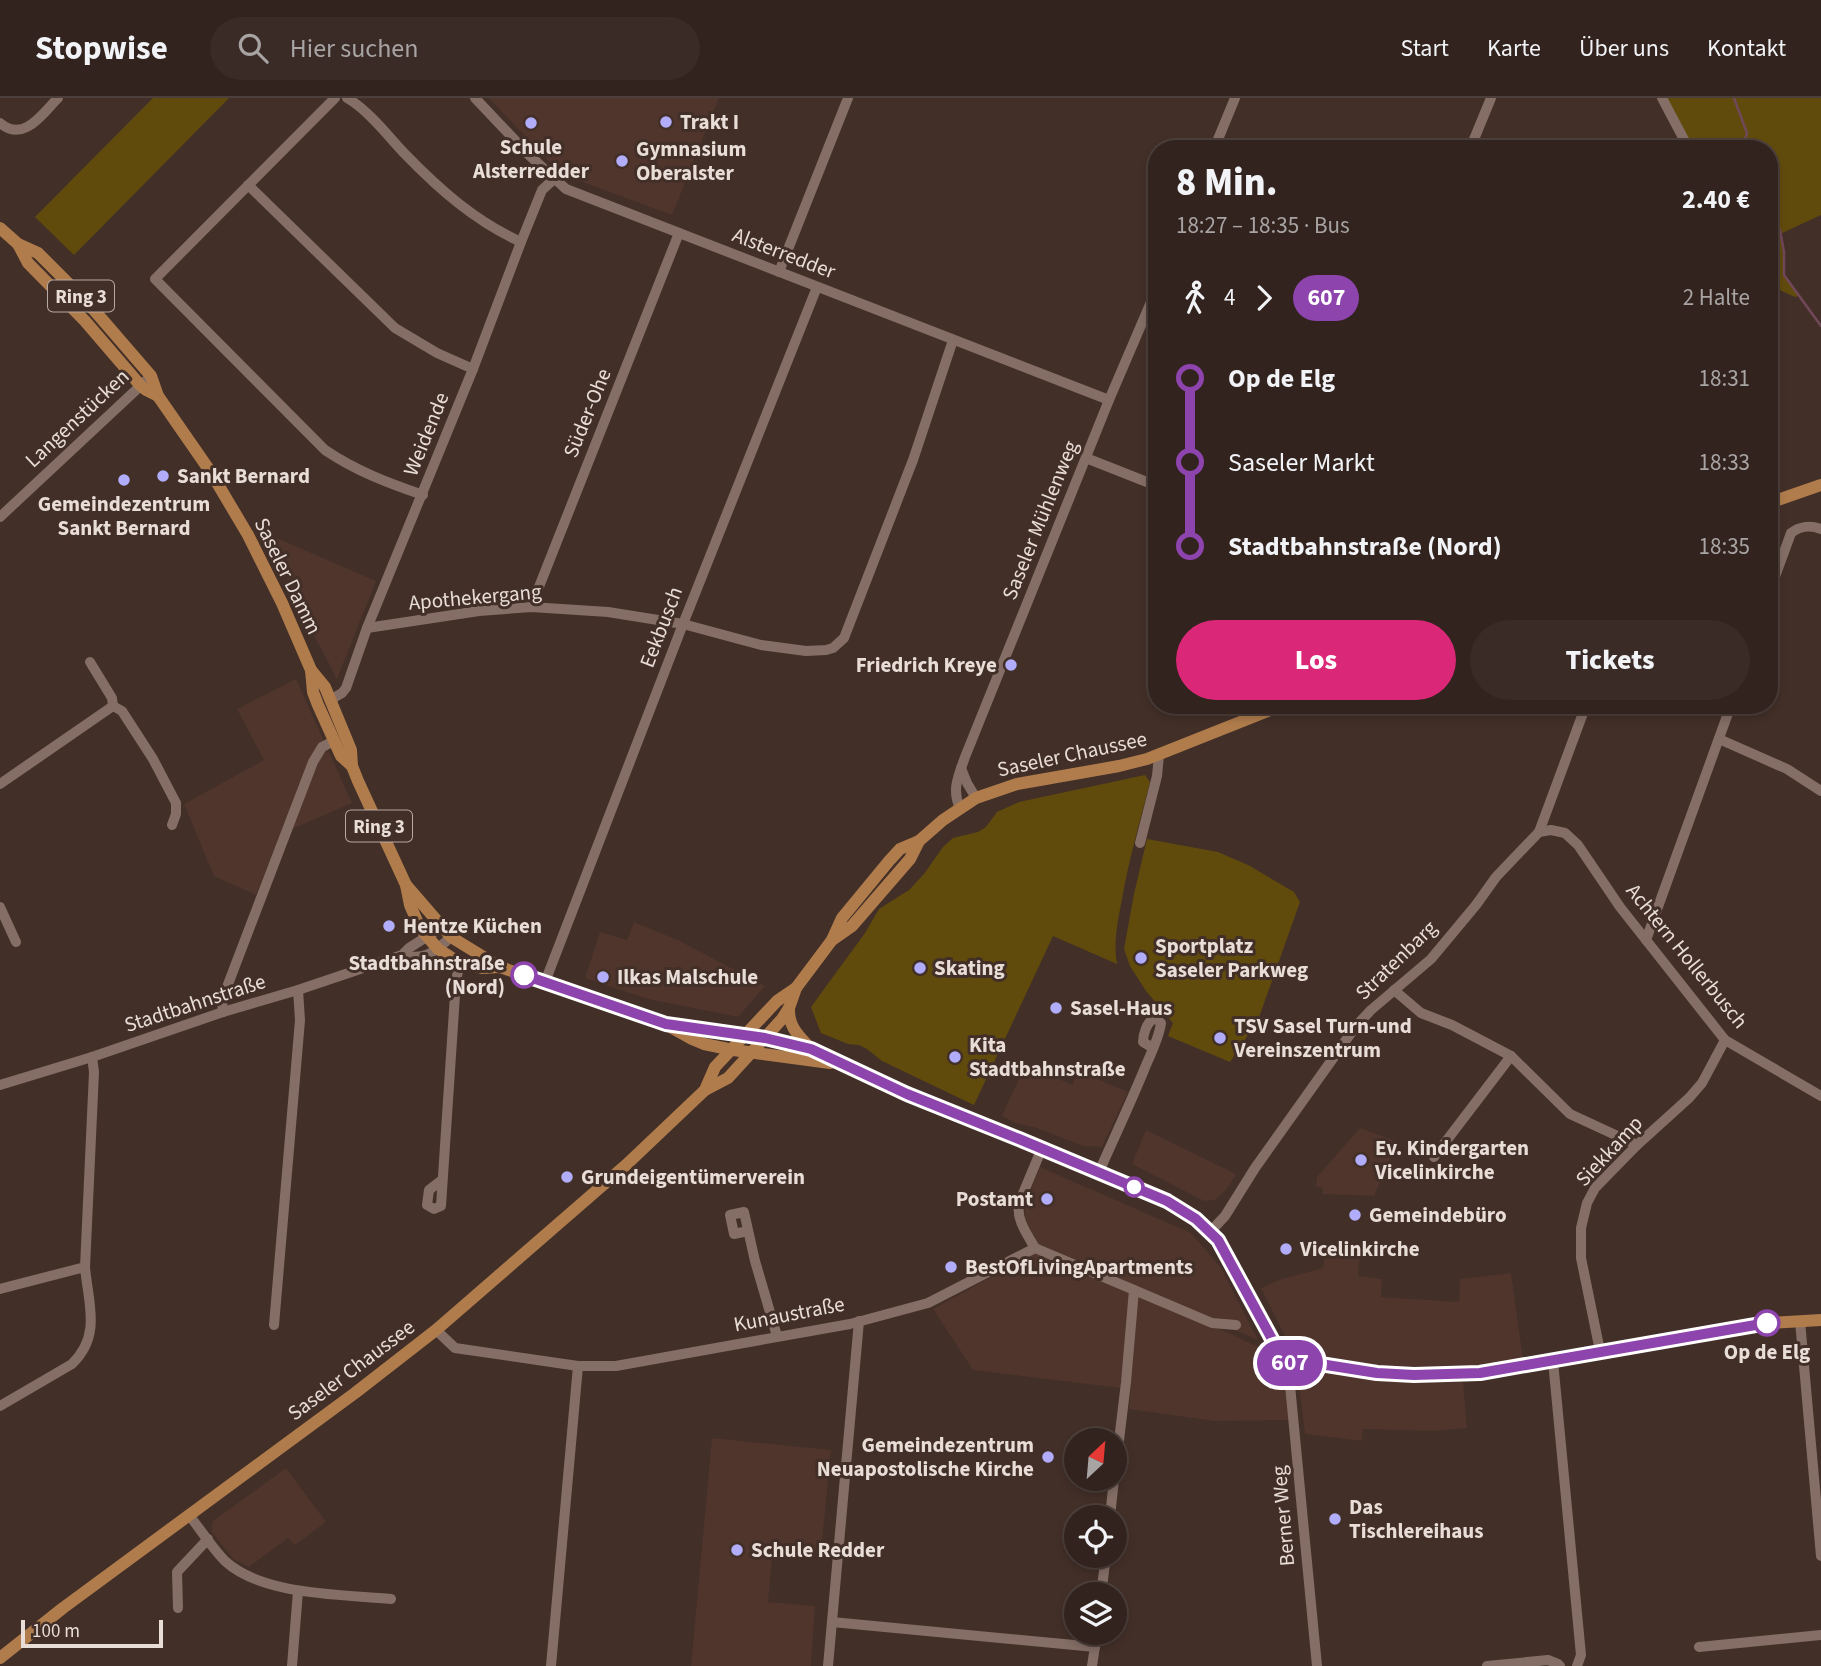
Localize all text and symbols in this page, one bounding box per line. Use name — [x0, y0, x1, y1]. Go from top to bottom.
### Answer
search box — [210, 17, 700, 80]
text: Stopwise — [35, 25, 168, 72]
icon: search — [234, 29, 272, 67]
text: Hier suchen — [290, 30, 418, 67]
text: Start — [1401, 31, 1449, 66]
text: Karte — [1487, 31, 1541, 66]
text: Über uns — [1579, 31, 1669, 66]
text: Kontakt — [1707, 31, 1786, 66]
place label: Trakt I — [680, 107, 739, 137]
marker: Trakt I — [658, 114, 674, 130]
marker: Schule Alsterredder — [523, 115, 539, 131]
place label: Schule Alsterredder — [472, 132, 590, 186]
place label: Gymnasium Oberalster — [636, 134, 746, 188]
marker: Gymnasium Oberalster — [614, 153, 630, 169]
text: 8 Min. — [1176, 156, 1278, 210]
text: 2.40 € — [1682, 181, 1750, 218]
text: 18:27 – 18:35 · Bus — [1176, 209, 1350, 242]
street label: Alsterredder — [728, 220, 841, 287]
icon: walk — [1176, 279, 1214, 317]
icon: forward — [1245, 279, 1283, 317]
road number: Ring 3 — [48, 280, 114, 312]
text: 607 — [1307, 280, 1345, 315]
text: 4 — [1224, 281, 1235, 314]
text: 2 Halte — [1683, 281, 1750, 314]
text: Op de Elg — [1228, 360, 1335, 397]
street label: Langenstücken — [18, 362, 136, 474]
text: 18:31 — [1699, 362, 1750, 395]
street label: Süder-Ohe — [556, 364, 618, 462]
street label: Weidende — [396, 388, 456, 480]
street label: Saseler Mühlenweg — [994, 435, 1086, 604]
text: Saseler Markt — [1228, 444, 1375, 481]
text: 18:33 — [1699, 446, 1750, 479]
place label: Sankt Bernard — [177, 461, 310, 491]
marker: Sankt Bernard — [155, 468, 171, 484]
marker: Gemeindezentrum Sankt Bernard — [116, 472, 132, 488]
place label: Gemeindezentrum Sankt Bernard — [38, 489, 210, 543]
street label: Saseler Damm — [247, 513, 329, 639]
text: Stadtbahnstraße (Nord) — [1228, 528, 1502, 565]
text: 18:35 — [1699, 530, 1750, 563]
street label: Apothekergang — [407, 576, 543, 618]
street label: Eekbusch — [632, 582, 690, 672]
button: Los — [1176, 620, 1456, 700]
button: Tickets — [1470, 620, 1750, 700]
place label: Friedrich Kreye — [856, 650, 997, 680]
marker: Friedrich Kreye — [1003, 657, 1019, 673]
street label: Saseler Chaussee — [994, 724, 1150, 784]
road number: Ring 3 — [346, 810, 412, 842]
street label: Achtern Hollerbusch — [1619, 877, 1755, 1035]
place label: Hentze Küchen — [403, 911, 542, 941]
street label: Stratenbarg — [1348, 913, 1444, 1007]
marker: Hentze Küchen — [381, 918, 397, 934]
place label: Sportplatz Saseler Parkweg — [1155, 931, 1308, 985]
place label: Stadtbahnstraße (Nord) — [348, 948, 505, 1002]
marker: Sportplatz Saseler Parkweg — [1133, 950, 1149, 966]
place label: Skating — [934, 953, 1005, 983]
marker: Skating — [912, 960, 928, 976]
marker: Stadtbahnstraße (Nord) — [511, 962, 537, 988]
place label: Ilkas Malschule — [617, 962, 758, 992]
street label: Stadtbahnstraße — [121, 966, 269, 1040]
marker: Ilkas Malschule — [595, 969, 611, 985]
place label: Sasel-Haus — [1070, 993, 1172, 1023]
marker: Sasel-Haus — [1048, 1000, 1064, 1016]
place label: TSV Sasel Turn-und Vereinszentrum — [1233, 1011, 1412, 1065]
place label: Kita Stadtbahnstraße — [969, 1030, 1126, 1084]
marker: TSV Sasel Turn-und Vereinszentrum — [1212, 1030, 1228, 1046]
marker: Kita Stadtbahnstraße — [947, 1049, 963, 1065]
street label: Siekkamp — [1568, 1109, 1650, 1193]
place label: Ev. Kindergarten Vicelinkirche — [1374, 1133, 1529, 1187]
marker: Ev. Kindergarten Vicelinkirche — [1353, 1152, 1369, 1168]
place label: Grundeigentümerverein — [581, 1162, 805, 1192]
marker: Grundeigentümerverein — [559, 1169, 575, 1185]
unlabelled marker — [1124, 1177, 1144, 1197]
place label: Postamt — [956, 1184, 1033, 1214]
marker: Postamt — [1039, 1191, 1055, 1207]
place label: Gemeindebüro — [1369, 1200, 1507, 1230]
marker: Gemeindebüro — [1347, 1207, 1363, 1223]
place label: Vicelinkirche — [1299, 1234, 1420, 1264]
marker: Vicelinkirche — [1278, 1241, 1294, 1257]
place label: BestOfLivingApartments — [965, 1252, 1193, 1282]
marker: BestOfLivingApartments — [943, 1259, 959, 1275]
street label: Kunaustraße — [731, 1289, 847, 1339]
marker: Op de Elg — [1754, 1310, 1780, 1336]
street label: Saseler Chaussee — [281, 1312, 421, 1428]
place label: Op de Elg — [1724, 1337, 1810, 1367]
line badge: 607 — [1250, 1340, 1330, 1386]
text: 607 — [1271, 1345, 1309, 1380]
north arrow — [1064, 1428, 1127, 1491]
map controls — [1064, 1428, 1127, 1645]
place label: Gemeindezentrum Neuapostolische Kirche — [817, 1430, 1034, 1484]
marker: Gemeindezentrum Neuapostolische Kirche — [1040, 1449, 1056, 1465]
street label: Berner Weg — [1264, 1464, 1302, 1567]
place label: Das Tischlereihaus — [1349, 1492, 1484, 1546]
button: locate — [1064, 1505, 1127, 1568]
marker: Das Tischlereihaus — [1327, 1511, 1343, 1527]
place label: Schule Redder — [751, 1535, 885, 1565]
marker: Schule Redder — [729, 1542, 745, 1558]
button: layers — [1064, 1582, 1127, 1645]
scale bar — [21, 1617, 163, 1649]
text: 100 m — [32, 1618, 80, 1645]

